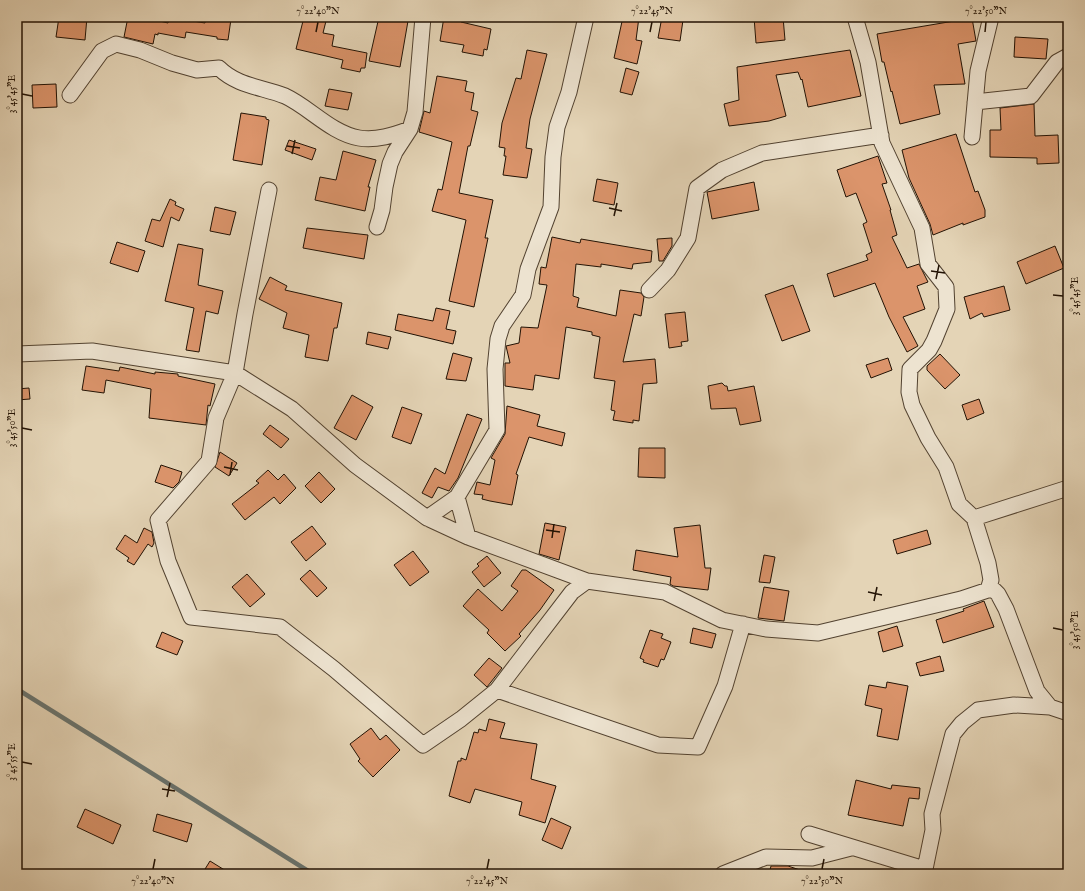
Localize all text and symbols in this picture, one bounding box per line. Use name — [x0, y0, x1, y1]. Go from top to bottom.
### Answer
text: 7°22'40"N — [296, 5, 340, 18]
text: 7°22'45"N — [631, 5, 673, 18]
text: 7°22'50"N — [965, 5, 1007, 18]
text: 3°45'45"E — [6, 75, 19, 113]
text: 3°45'45"E — [1069, 277, 1082, 315]
text: 3°45'50"E — [6, 409, 19, 447]
text: 3°45'50"E — [1069, 611, 1082, 649]
text: 3°45'55"E — [6, 743, 19, 781]
text: 7°22'40"N — [131, 875, 175, 888]
text: 7°22'45"N — [466, 875, 508, 888]
text: 7°22'50"N — [801, 875, 843, 888]

